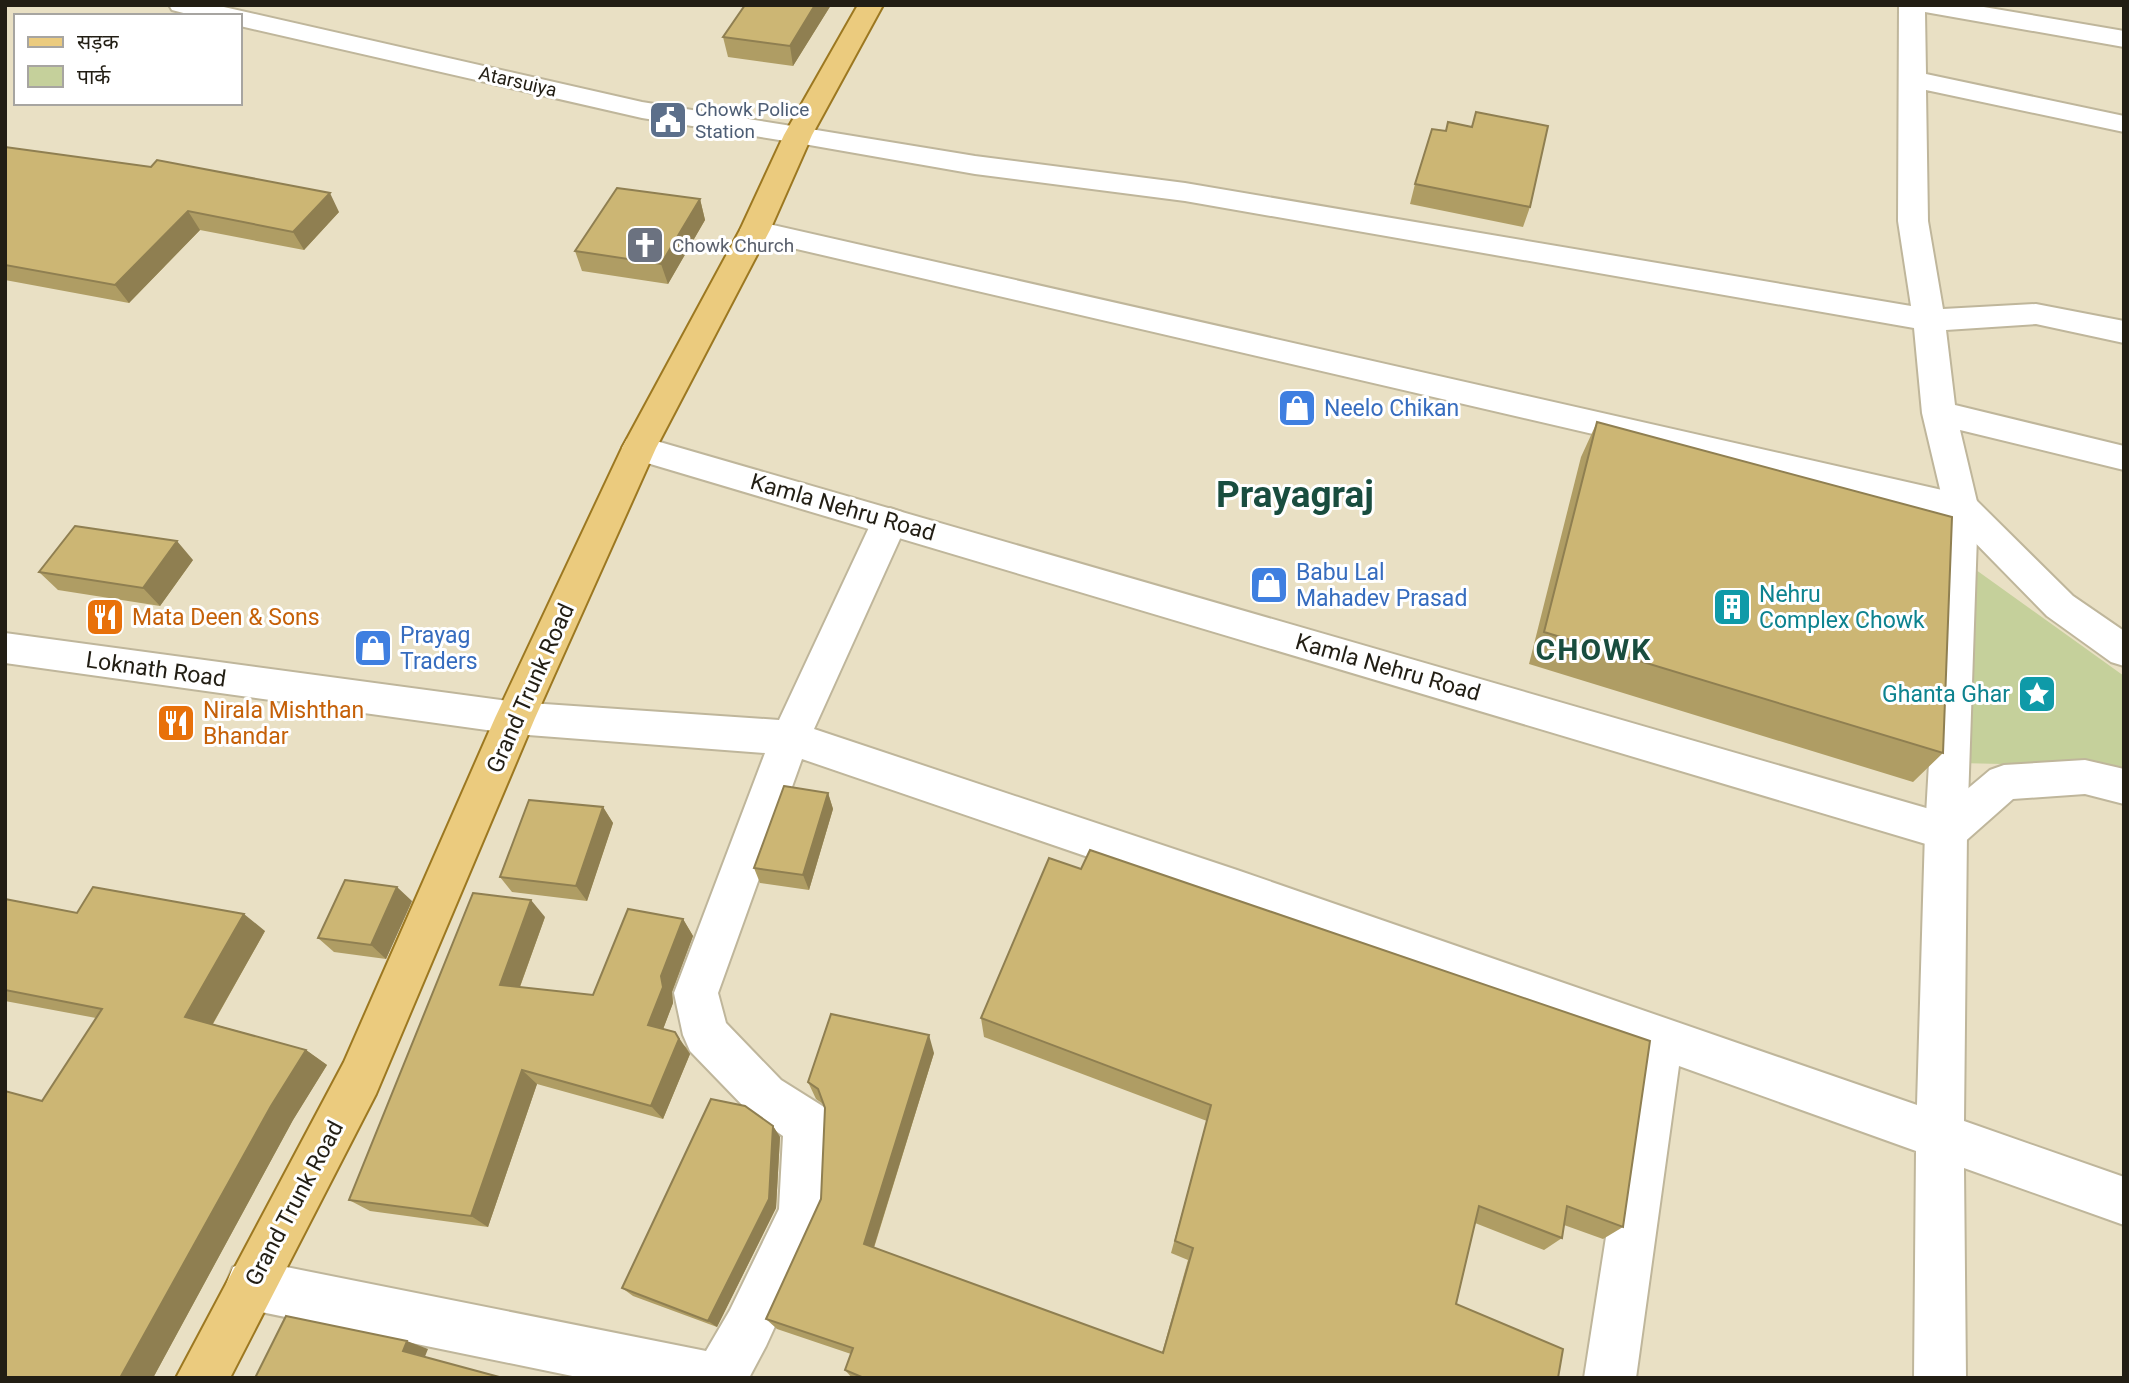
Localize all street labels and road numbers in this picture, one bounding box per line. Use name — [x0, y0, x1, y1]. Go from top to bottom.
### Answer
street label: Atarsuiya — [477, 61, 559, 102]
street label: Kamla Nehru Road — [747, 468, 938, 547]
street label: Grand Trunk Road — [481, 599, 580, 777]
street label: Kamla Nehru Road — [1292, 628, 1483, 707]
street label: Loknath Road — [84, 646, 228, 693]
street label: Grand Trunk Road — [240, 1116, 349, 1290]

